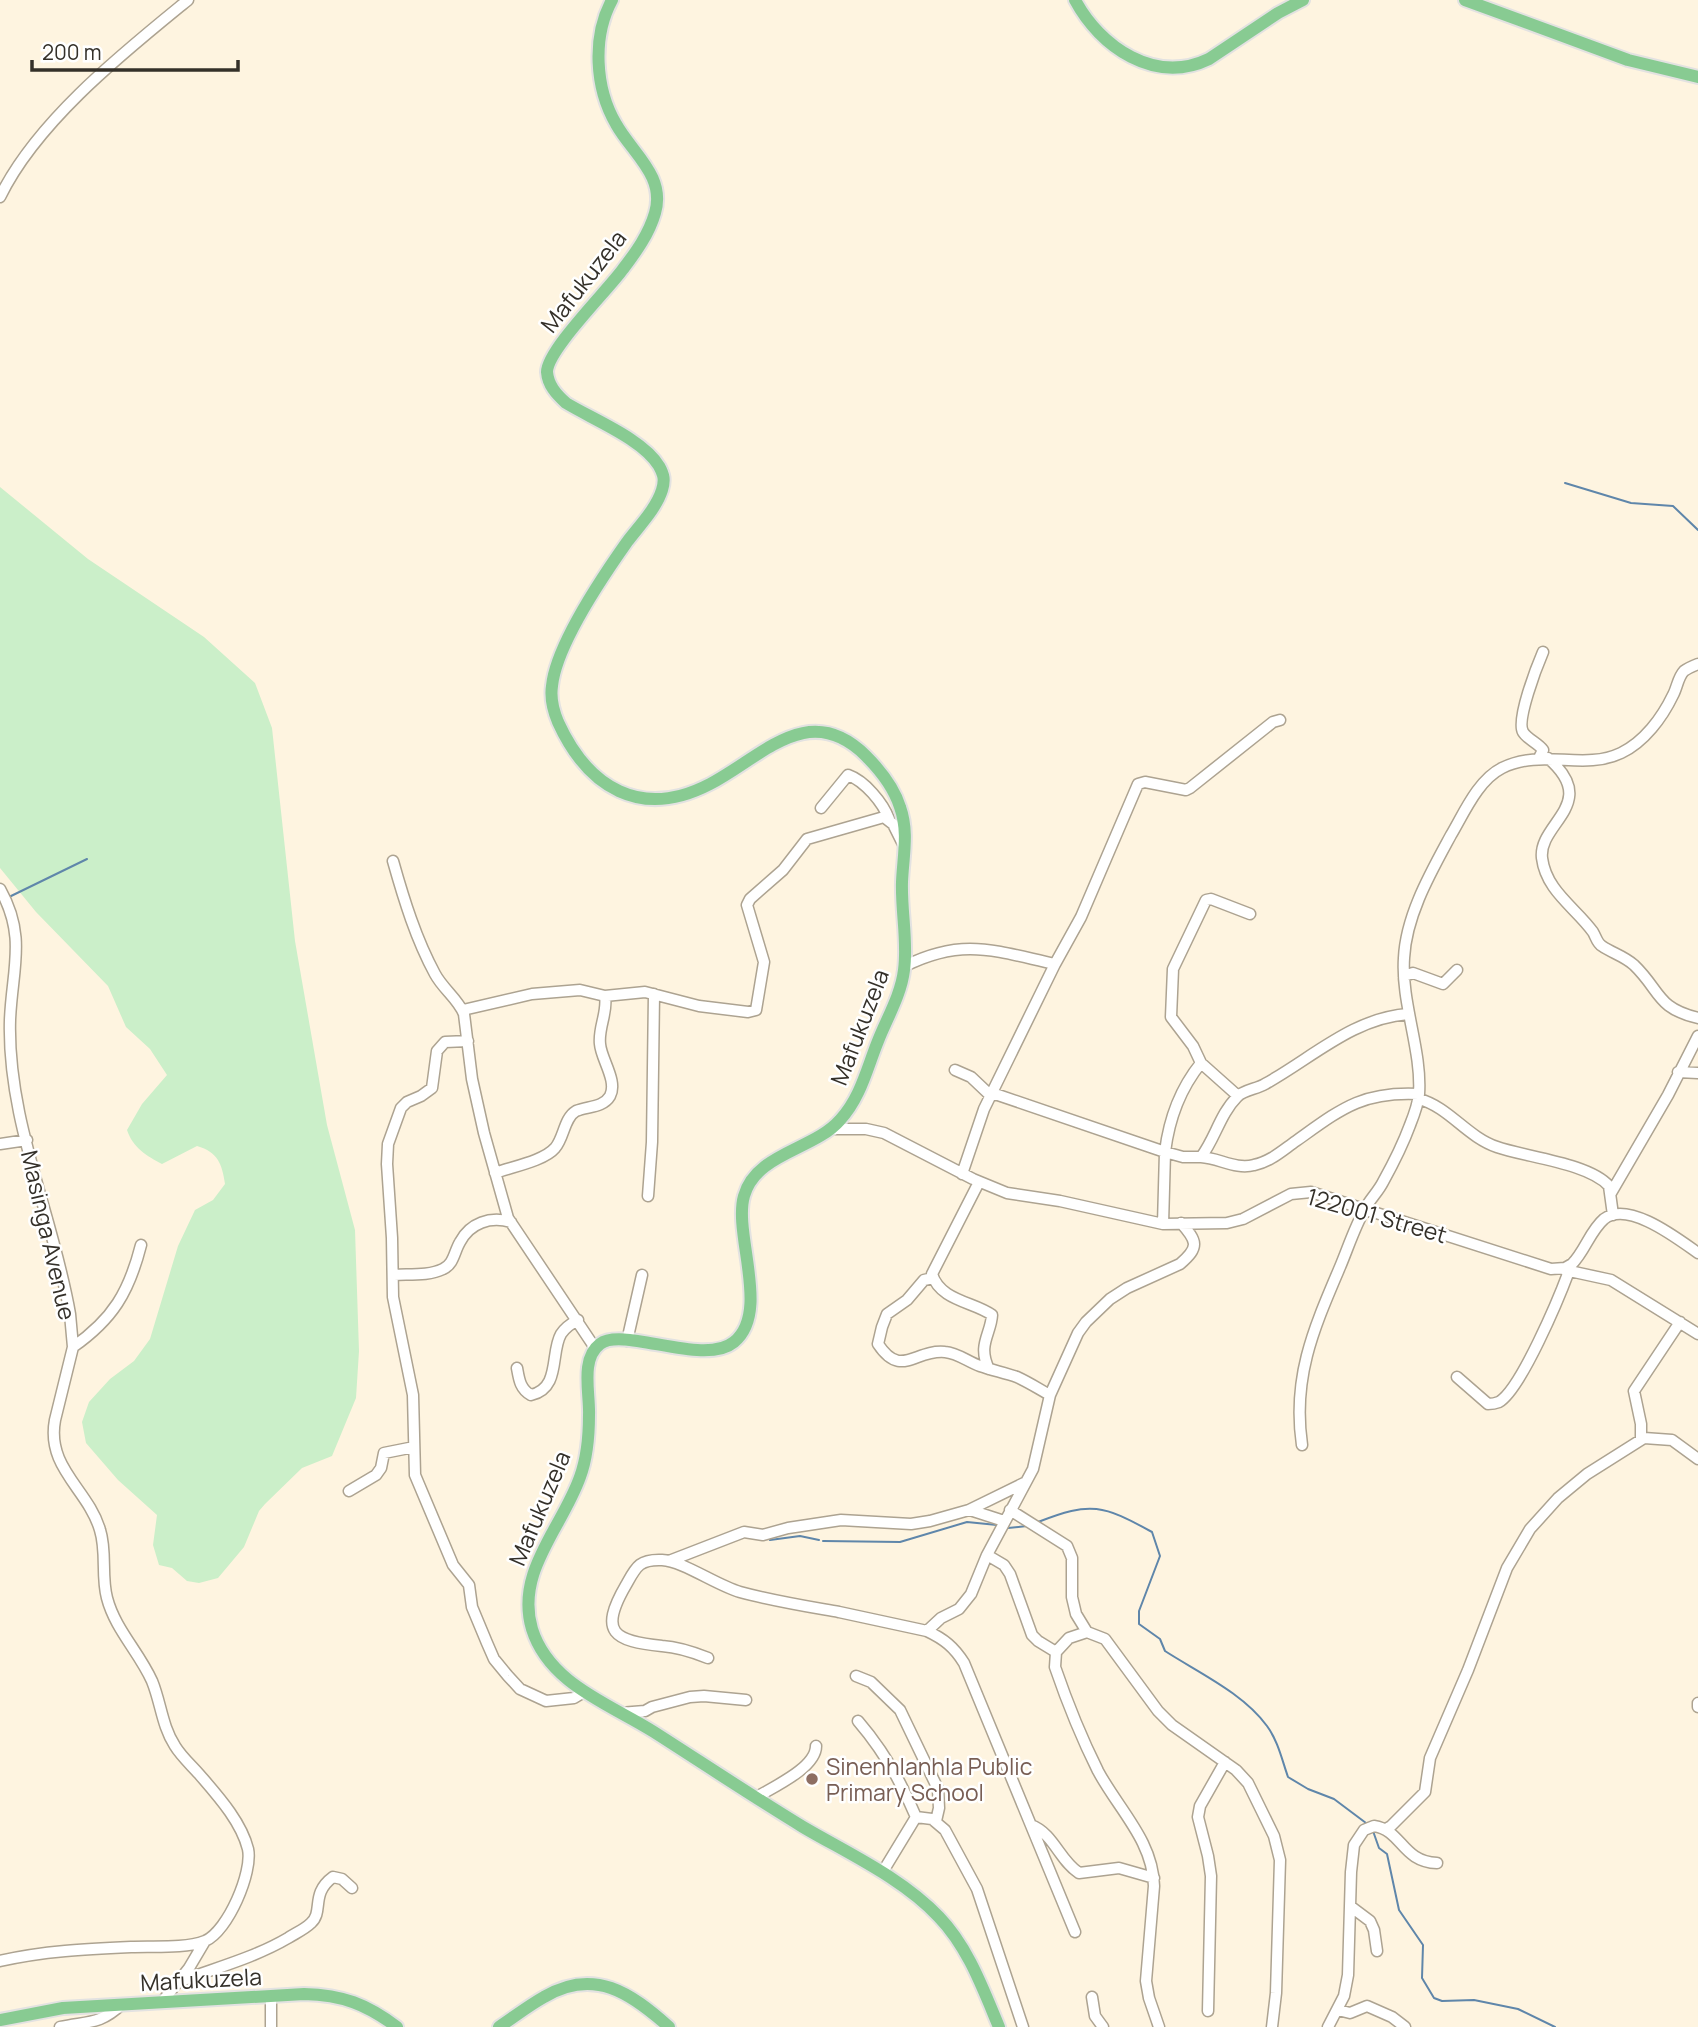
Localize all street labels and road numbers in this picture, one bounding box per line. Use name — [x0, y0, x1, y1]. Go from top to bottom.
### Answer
street label: Mafukuzela — [533, 223, 633, 339]
street label: Mafukuzela — [822, 964, 896, 1090]
street label: Masinga Avenue — [14, 1147, 84, 1323]
street label: 122001 Street — [1303, 1180, 1451, 1250]
street label: Mafukuzela — [500, 1446, 578, 1570]
street label: Mafukuzela — [139, 1960, 263, 1998]

